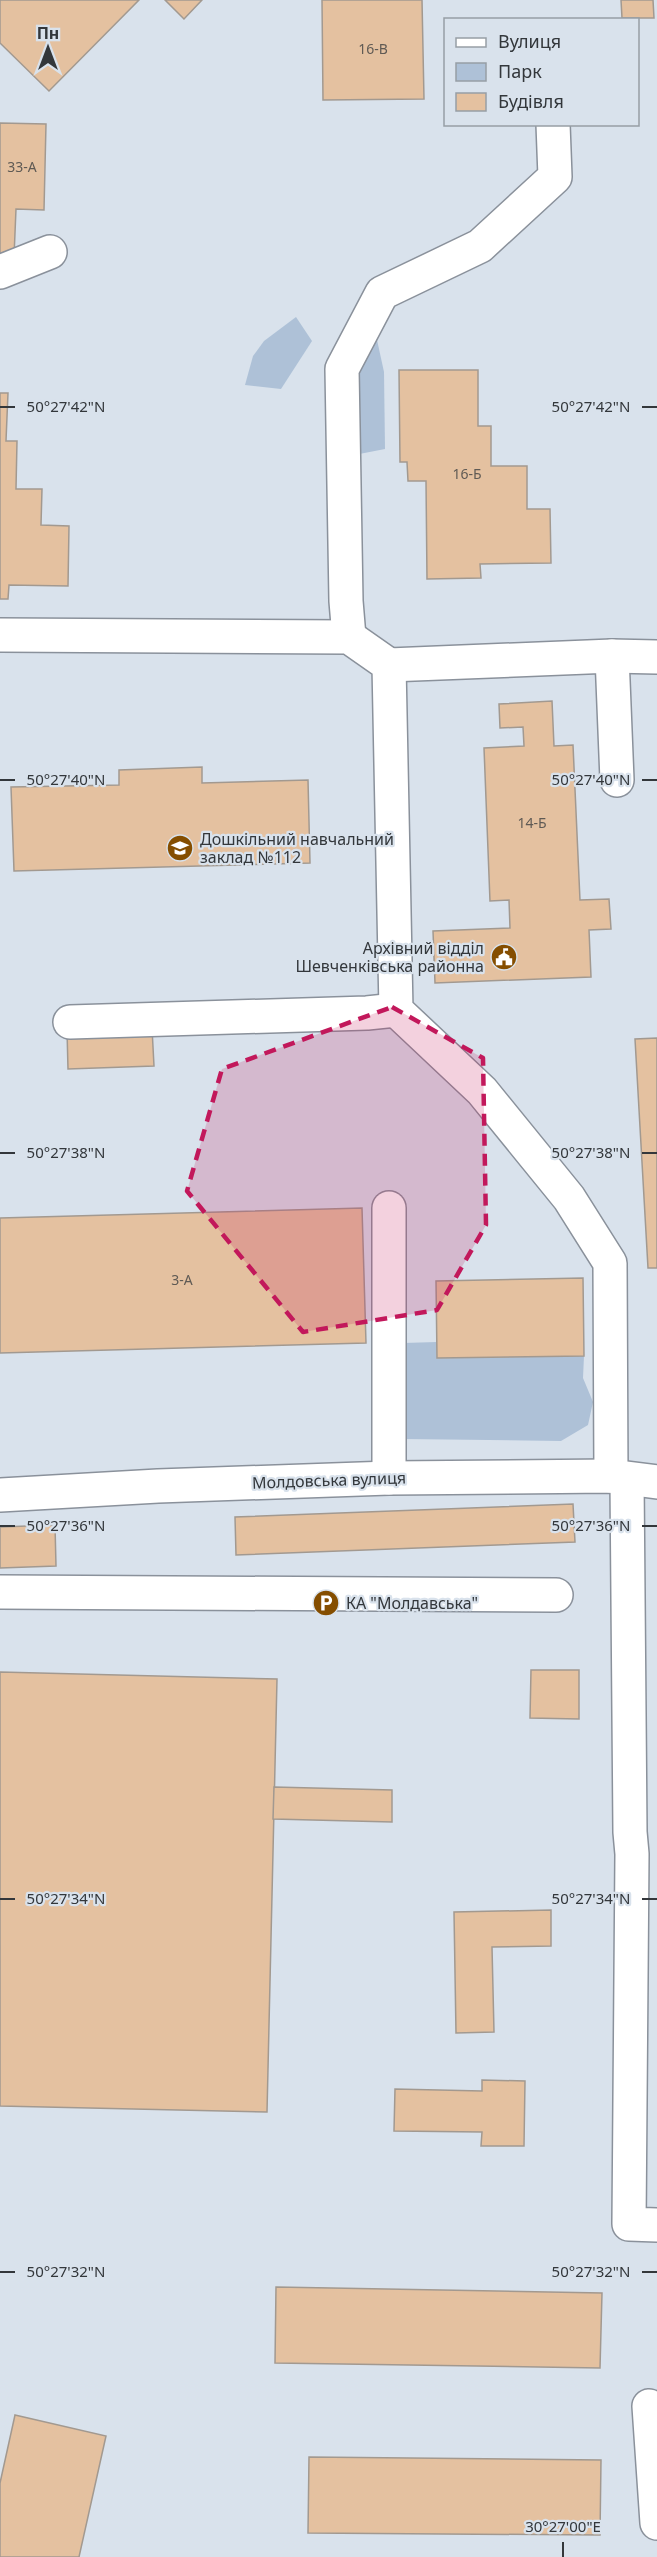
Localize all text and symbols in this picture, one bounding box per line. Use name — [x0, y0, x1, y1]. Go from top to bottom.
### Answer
north arrow — [18, 18, 78, 78]
legend — [444, 18, 639, 126]
text: Пн — [37, 22, 59, 44]
text: Вулиця — [498, 29, 561, 53]
house number: 16-В — [358, 39, 388, 58]
text: Парк — [498, 59, 542, 83]
text: Будівля — [498, 89, 564, 113]
house number: 33-А — [7, 157, 37, 176]
text: 50°27'42"N — [27, 396, 105, 416]
text: 50°27'42"N — [552, 396, 630, 416]
house number: 16-Б — [452, 464, 482, 483]
text: 50°27'40"N — [27, 769, 105, 789]
text: 50°27'40"N — [552, 769, 630, 789]
house number: 14-Б — [517, 813, 547, 832]
place label: Дошкільний навчальний заклад №112 — [200, 828, 394, 868]
school or university icon: Дошкільний навчальний заклад №112 — [165, 833, 195, 863]
place label: Архівний відділ Шевченківська районна — [295, 937, 484, 977]
public building icon: Архівний відділ Шевченківська районна — [489, 942, 519, 972]
text: 50°27'38"N — [27, 1142, 105, 1162]
text: 50°27'38"N — [552, 1142, 630, 1162]
house number: 3-А — [171, 1270, 193, 1289]
street label: Молдовська вулиця — [252, 1466, 406, 1494]
text: 50°27'36"N — [27, 1515, 105, 1535]
text: 50°27'36"N — [552, 1515, 630, 1535]
parking icon: КА "Молдавська" — [311, 1588, 341, 1618]
place label: КА "Молдавська" — [346, 1592, 478, 1614]
text: 50°27'34"N — [27, 1888, 105, 1908]
text: 50°27'34"N — [552, 1888, 630, 1908]
text: 50°27'32"N — [27, 2261, 105, 2281]
text: 50°27'32"N — [552, 2261, 630, 2281]
text: 30°27'00"E — [525, 2516, 601, 2536]

